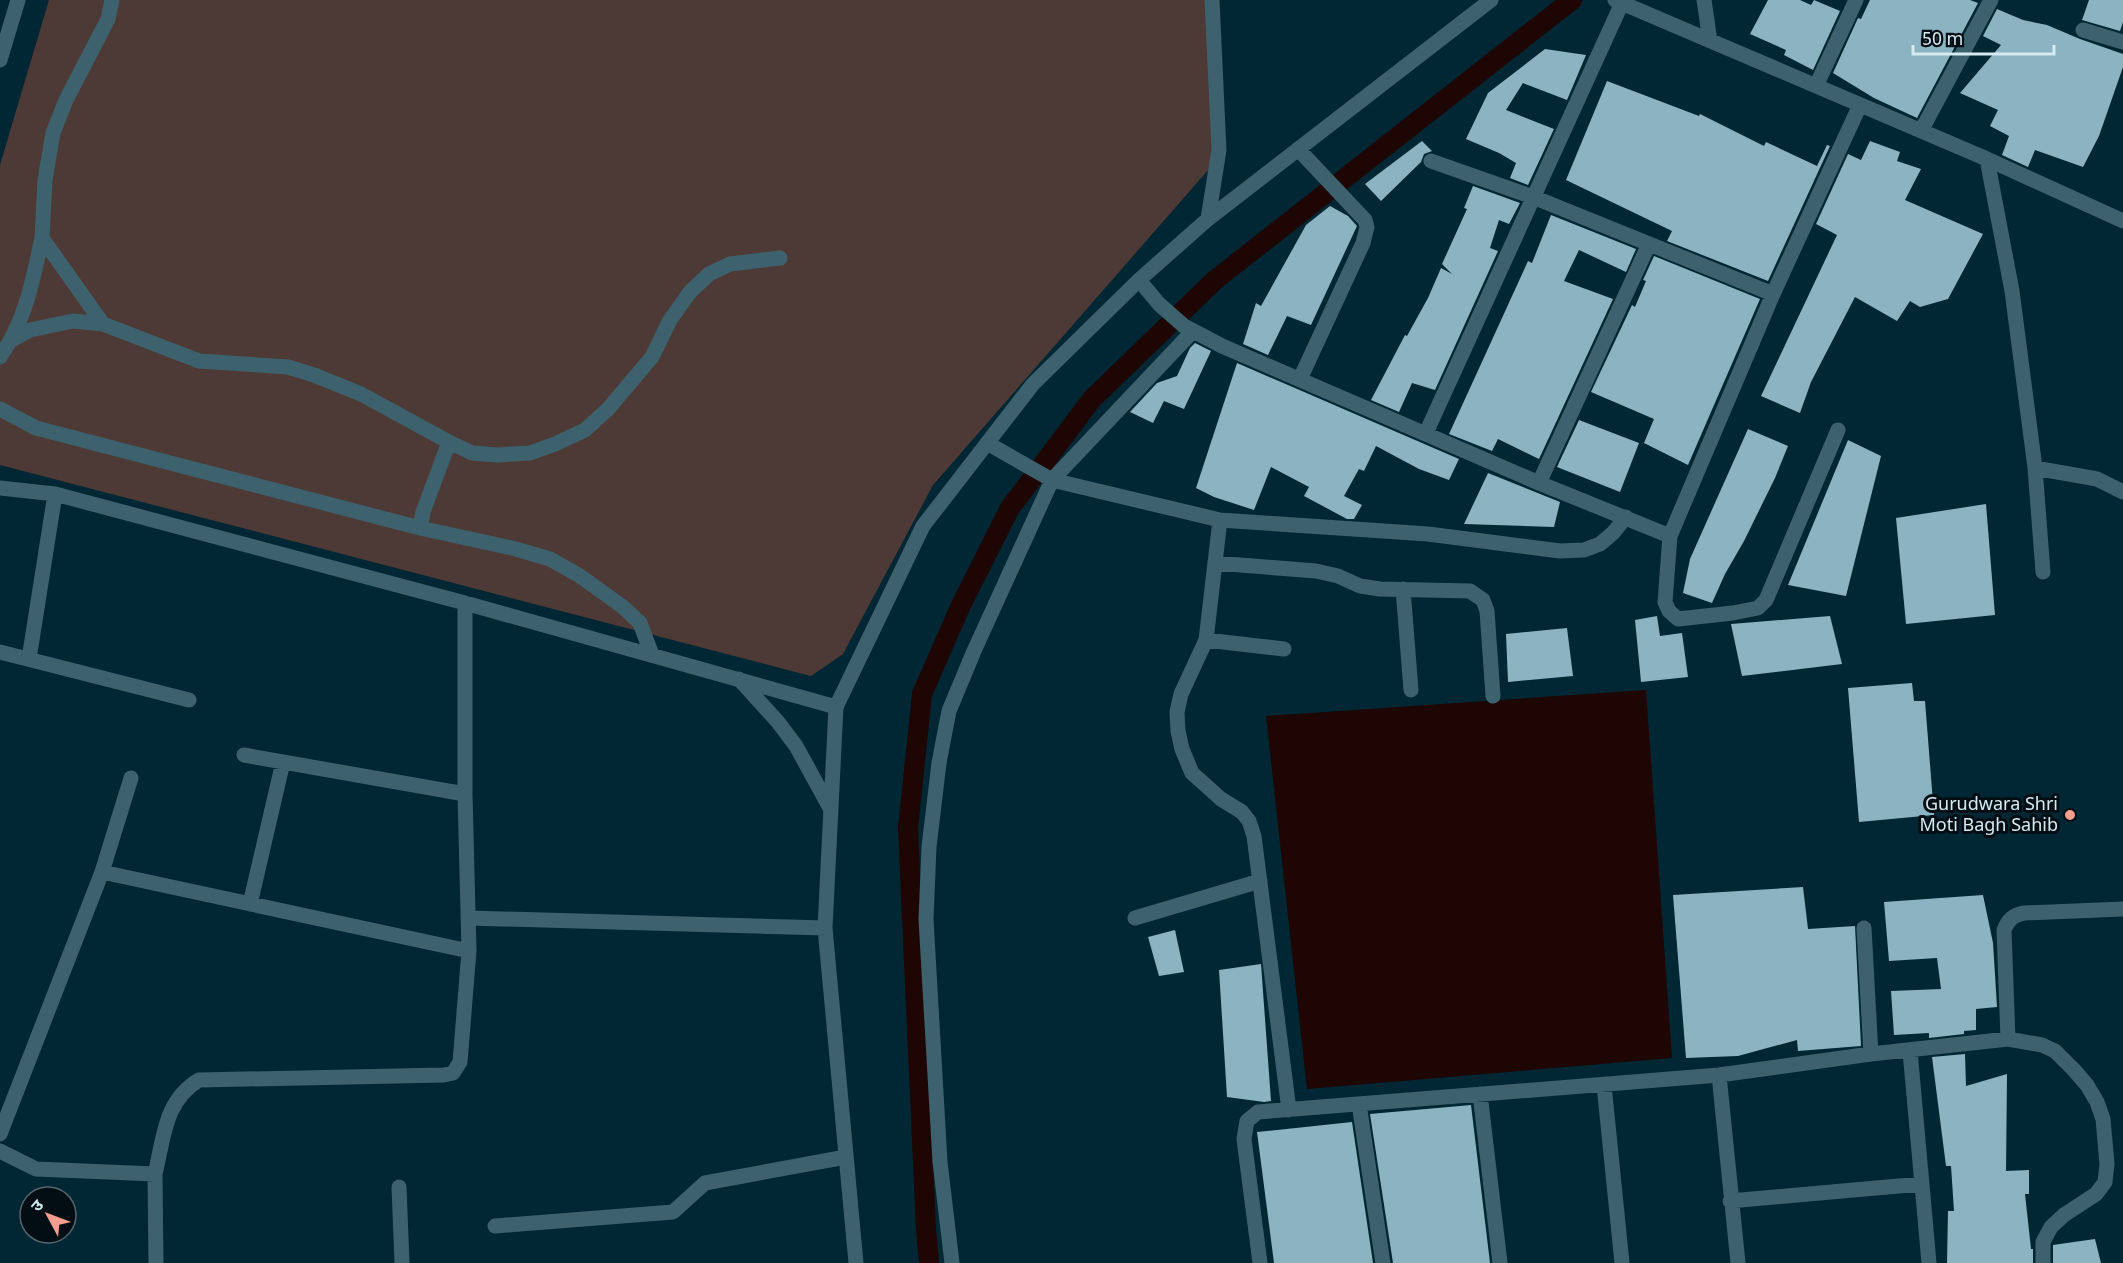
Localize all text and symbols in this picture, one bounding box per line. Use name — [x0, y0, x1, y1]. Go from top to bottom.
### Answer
scale bar — [1913, 18, 2054, 56]
text: 50 m — [1922, 29, 1963, 52]
place label: Gurudwara Shri Moti Bagh Sahib — [1919, 794, 2058, 838]
marker: Gurudwara Shri Moti Bagh Sahib — [2063, 808, 2077, 822]
north arrow — [18, 1185, 78, 1245]
text: उ — [28, 1196, 50, 1217]

